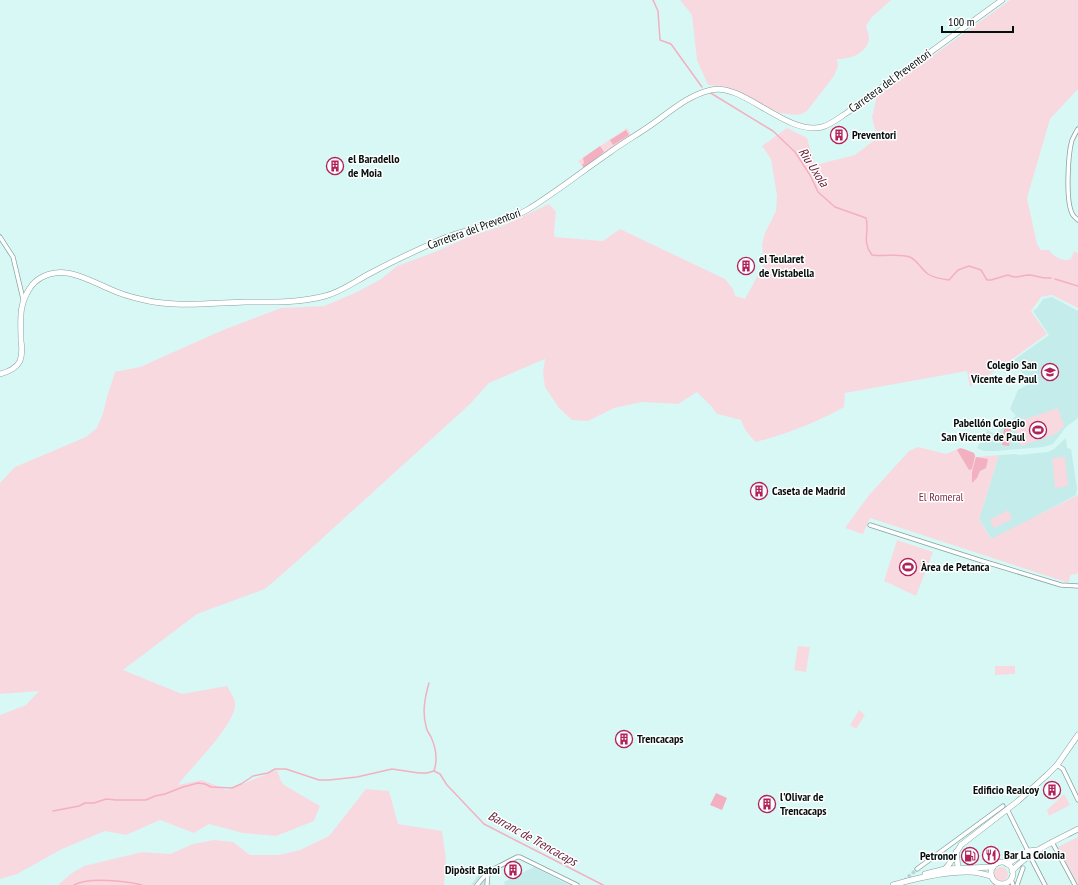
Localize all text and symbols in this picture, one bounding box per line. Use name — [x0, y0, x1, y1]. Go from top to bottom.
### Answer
scale bar — [942, 8, 1013, 34]
text: 100 m — [948, 14, 975, 29]
street label: Carretera del Preventori — [846, 46, 934, 116]
building icon: Preventori — [829, 125, 849, 145]
place label: Preventori — [852, 127, 897, 142]
water label: Riu Uxola — [795, 145, 833, 191]
place label: el Baradello de Moia — [348, 151, 400, 180]
building icon: el Baradello de Moia — [325, 156, 345, 176]
street label: Carretera del Preventori — [425, 205, 523, 252]
place label: el Teularet de Vistabella — [759, 251, 814, 280]
building icon: el Teularet de Vistabella — [736, 256, 756, 276]
place label: Colegio San Vicente de Paul — [970, 357, 1037, 386]
school or university icon: Colegio San Vicente de Paul — [1040, 362, 1060, 382]
place label: Pabellón Colegio San Vicente de Paul — [941, 415, 1026, 444]
sports icon: Pabellón Colegio San Vicente de Paul — [1028, 420, 1048, 440]
building icon: Caseta de Madrid — [749, 481, 769, 501]
place label: Caseta de Madrid — [772, 483, 845, 498]
park label: El Romeral — [919, 489, 964, 504]
sports icon: Àrea de Petanca — [898, 557, 918, 577]
place label: Àrea de Petanca — [920, 559, 990, 574]
building icon: Trencacaps — [614, 729, 634, 749]
place label: Trencacaps — [637, 731, 684, 746]
building icon: Edificio Realcoy — [1042, 780, 1062, 800]
place label: Edificio Realcoy — [973, 782, 1039, 797]
place label: l'Olivar de Trencacaps — [780, 789, 827, 818]
building icon: l'Olivar de Trencacaps — [757, 794, 777, 814]
water label: Barranc de Trencacaps — [485, 807, 582, 871]
restaurant icon: Bar La Colonia — [981, 845, 1001, 865]
fuel station icon: Petronor — [960, 846, 980, 866]
place label: Bar La Colonia — [1004, 847, 1065, 862]
place label: Petronor — [920, 848, 957, 863]
building icon: Dipòsit Batoi — [503, 860, 523, 880]
place label: Dipòsit Batoi — [445, 862, 500, 877]

